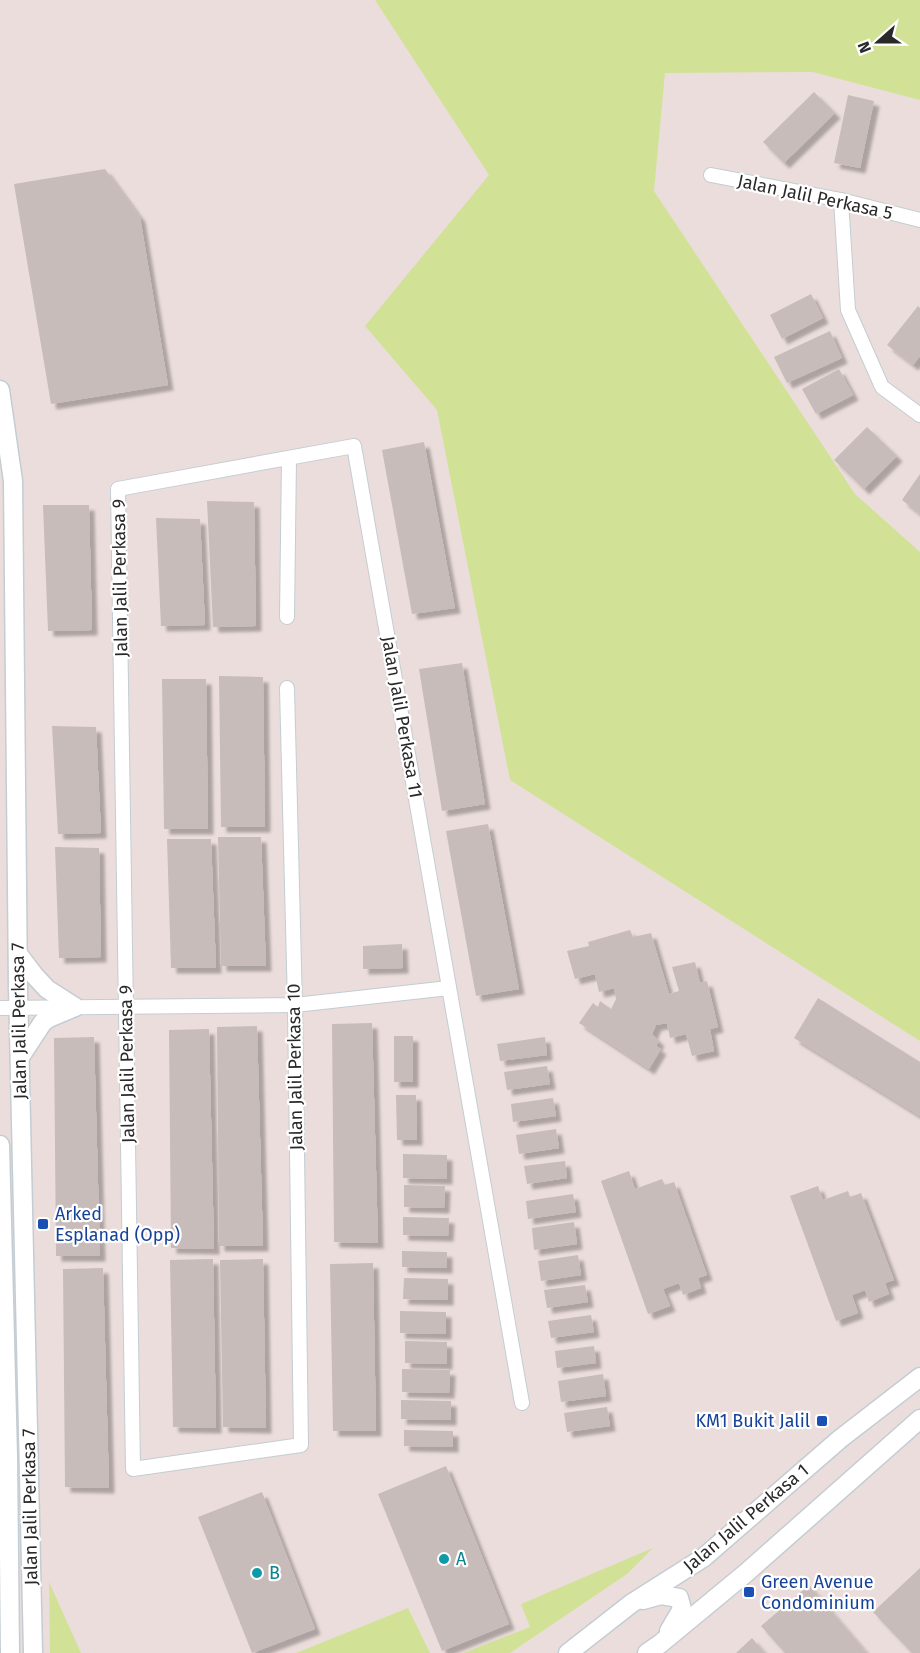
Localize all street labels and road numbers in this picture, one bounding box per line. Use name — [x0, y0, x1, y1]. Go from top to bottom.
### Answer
street label: Jalan Jalil Perkasa 5 — [735, 170, 895, 224]
street label: Jalan Jalil Perkasa 9 — [108, 499, 132, 657]
street label: Jalan Jalil Perkasa 11 — [377, 634, 427, 800]
street label: Jalan Jalil Perkasa 7 — [7, 942, 31, 1100]
street label: Jalan Jalil Perkasa 10 — [283, 983, 307, 1151]
street label: Jalan Jalil Perkasa 9 — [115, 985, 139, 1143]
street label: Jalan Jalil Perkasa 7 — [18, 1428, 42, 1586]
street label: Jalan Jalil Perkasa 1 — [679, 1459, 813, 1577]

